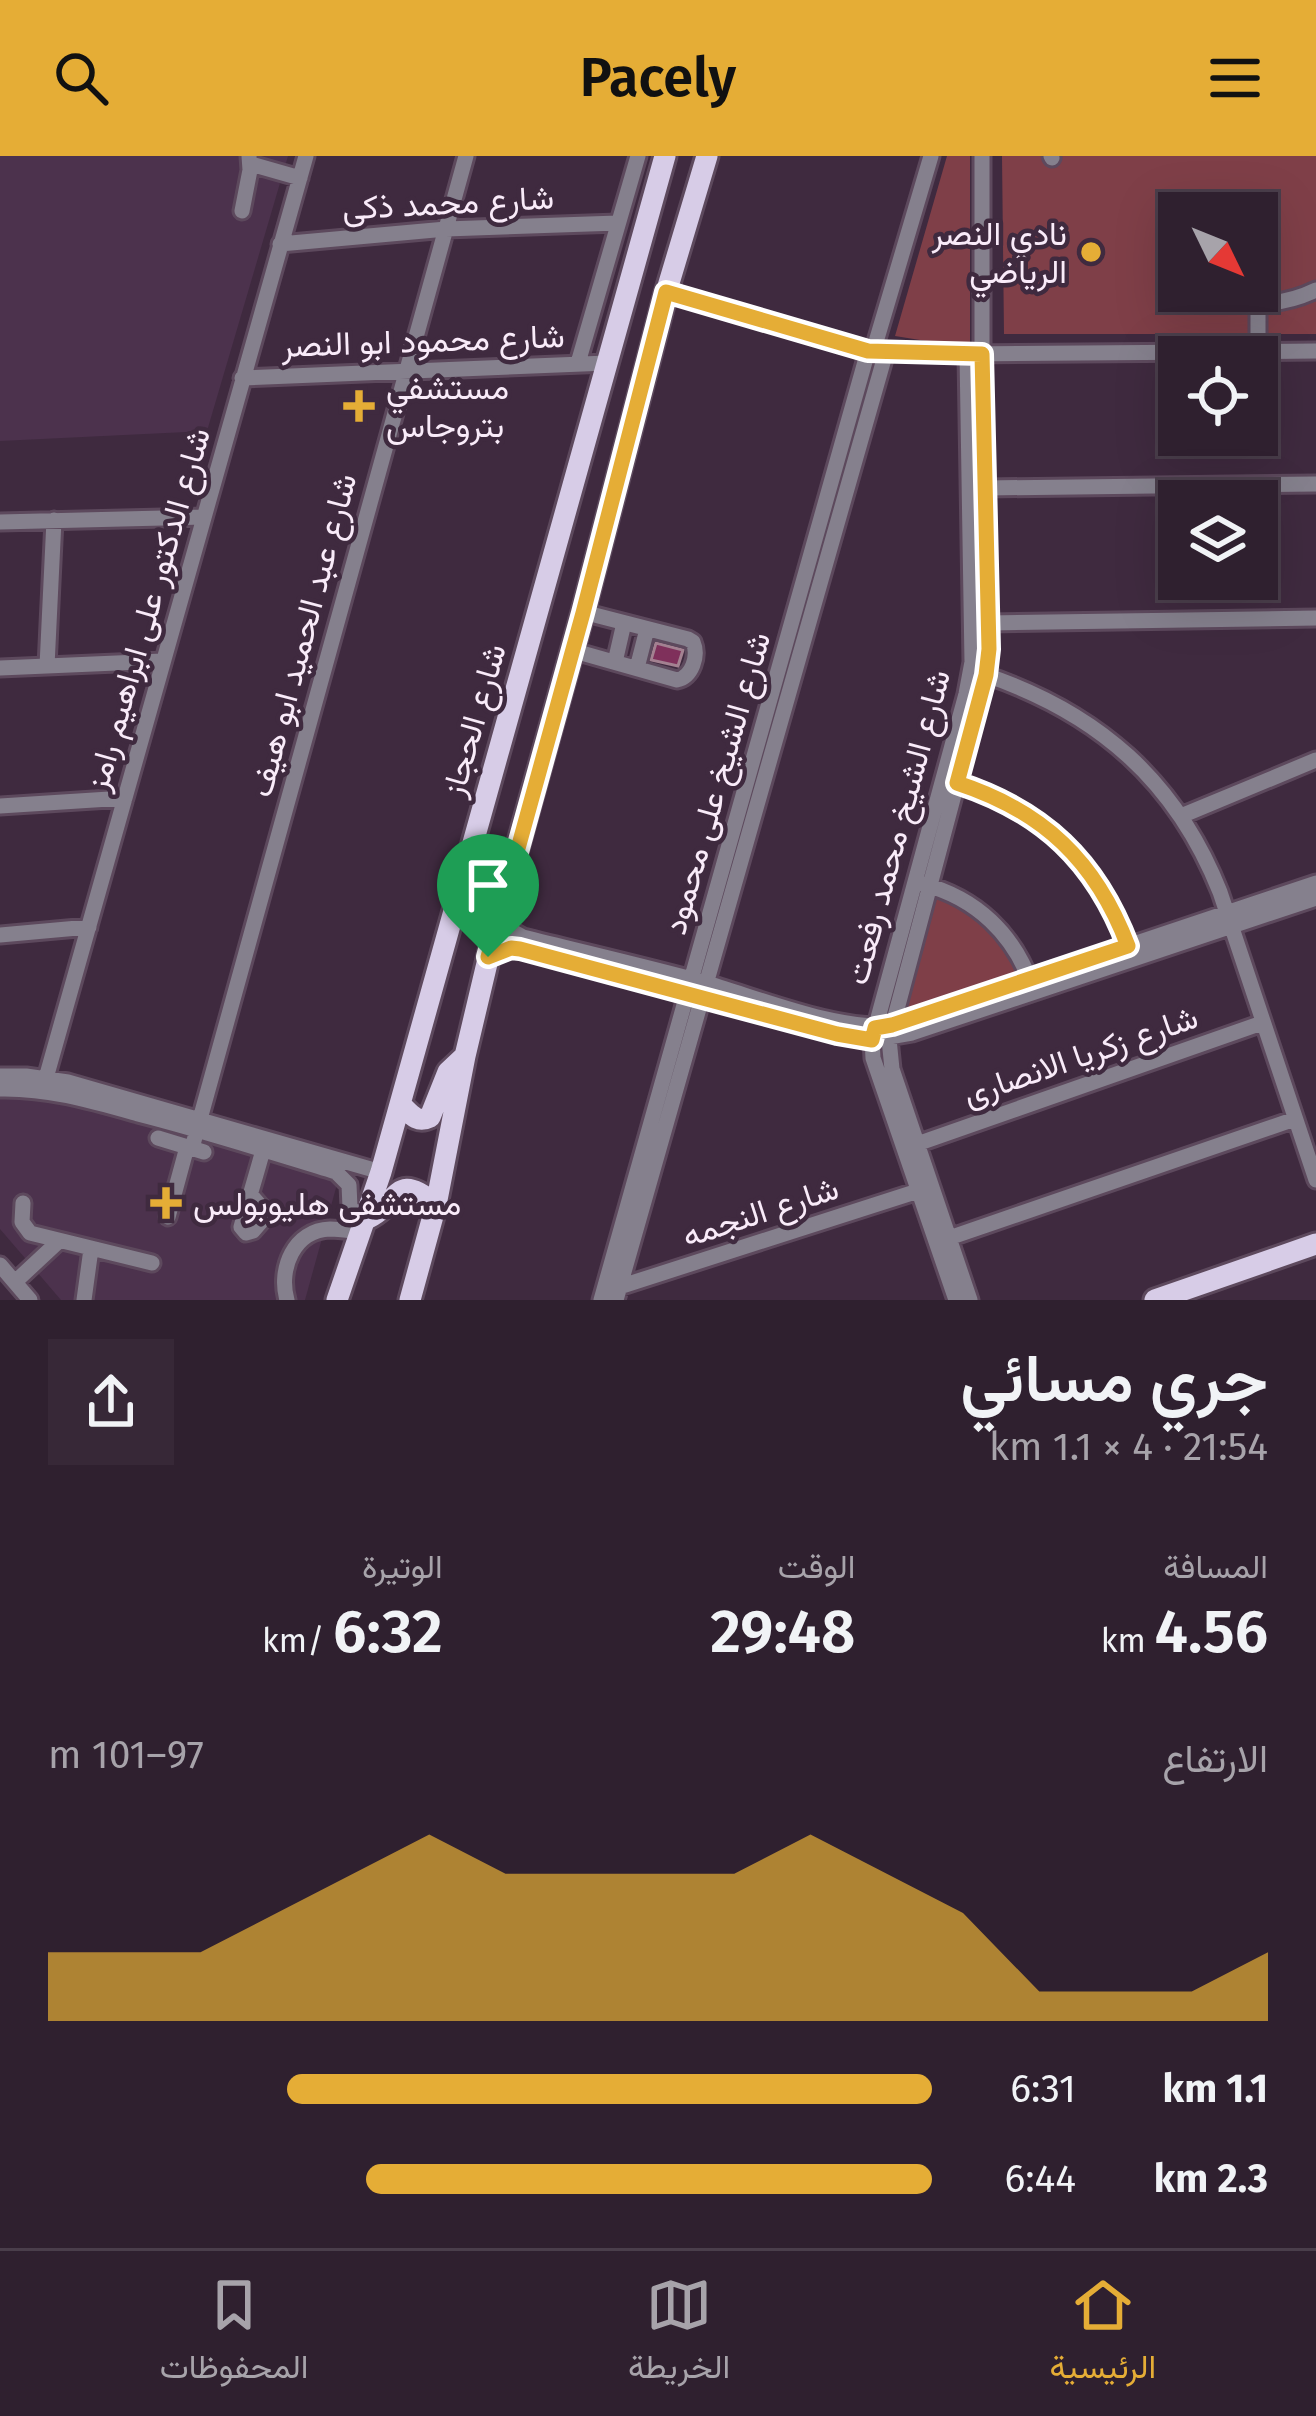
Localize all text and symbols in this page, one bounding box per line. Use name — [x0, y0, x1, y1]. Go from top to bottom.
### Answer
icon: search — [48, 45, 114, 111]
icon: menu — [1202, 45, 1268, 111]
text: Pacely — [580, 46, 736, 110]
street label: شارع محمد ذكى — [341, 177, 555, 231]
north arrow — [1158, 192, 1278, 312]
map controls — [1158, 192, 1278, 600]
place label: نادي النصر الرياضي — [931, 214, 1067, 298]
marker: نادي النصر الرياضي — [1078, 239, 1104, 265]
street label: شارع محمود ابو النصر — [280, 316, 565, 368]
button: locate — [1158, 336, 1278, 456]
place label: مستشفي بتروجاس — [386, 368, 509, 446]
marker: مستشفي بتروجاس — [343, 390, 375, 422]
street label: شارع الدكتور على ابراهيم رامز — [77, 423, 221, 797]
street label: شارع عبد الحميد ابو هيف — [241, 469, 367, 802]
button: layers — [1158, 480, 1278, 600]
street label: شارع الشيخ على محمود — [655, 627, 781, 940]
street label: شارع الحجاز — [433, 639, 517, 803]
street label: شارع الشيخ محمد رفعت — [837, 665, 961, 990]
pin — [437, 834, 539, 957]
icon: arrive — [455, 852, 521, 918]
street label: شارع زكريا الانصارى — [958, 997, 1204, 1117]
street label: شارع النجمه — [677, 1168, 844, 1258]
place label: مستشفى هليوبولس — [193, 1184, 461, 1224]
marker: مستشفى هليوبولس — [150, 1187, 182, 1219]
button: share — [48, 1339, 174, 1465]
text: جري مسائي — [960, 1339, 1268, 1418]
text: 21:54 · 4 × 1.1 km — [989, 1424, 1268, 1470]
text: الوتيرة — [362, 1547, 443, 1587]
text: الوقت — [778, 1547, 855, 1587]
text: المسافة — [1163, 1547, 1268, 1587]
text: 6:32 — [333, 1596, 443, 1668]
text: 29:48 — [710, 1596, 855, 1668]
text: 4.56 — [1155, 1596, 1268, 1668]
text: /km — [262, 1621, 333, 1661]
text: km — [1101, 1621, 1155, 1661]
text: 97–101 m — [48, 1732, 204, 1778]
text: الارتفاع — [1162, 1736, 1268, 1782]
text: 6:31 — [1010, 2066, 1076, 2112]
text: 1.1 km — [1163, 2066, 1268, 2112]
text: 6:44 — [1005, 2156, 1076, 2202]
text: 2.3 km — [1154, 2156, 1268, 2202]
tab: المحفوظات — [160, 2272, 308, 2396]
tab: الخريطة — [628, 2272, 730, 2396]
tab: الرئيسية — [1050, 2272, 1156, 2396]

